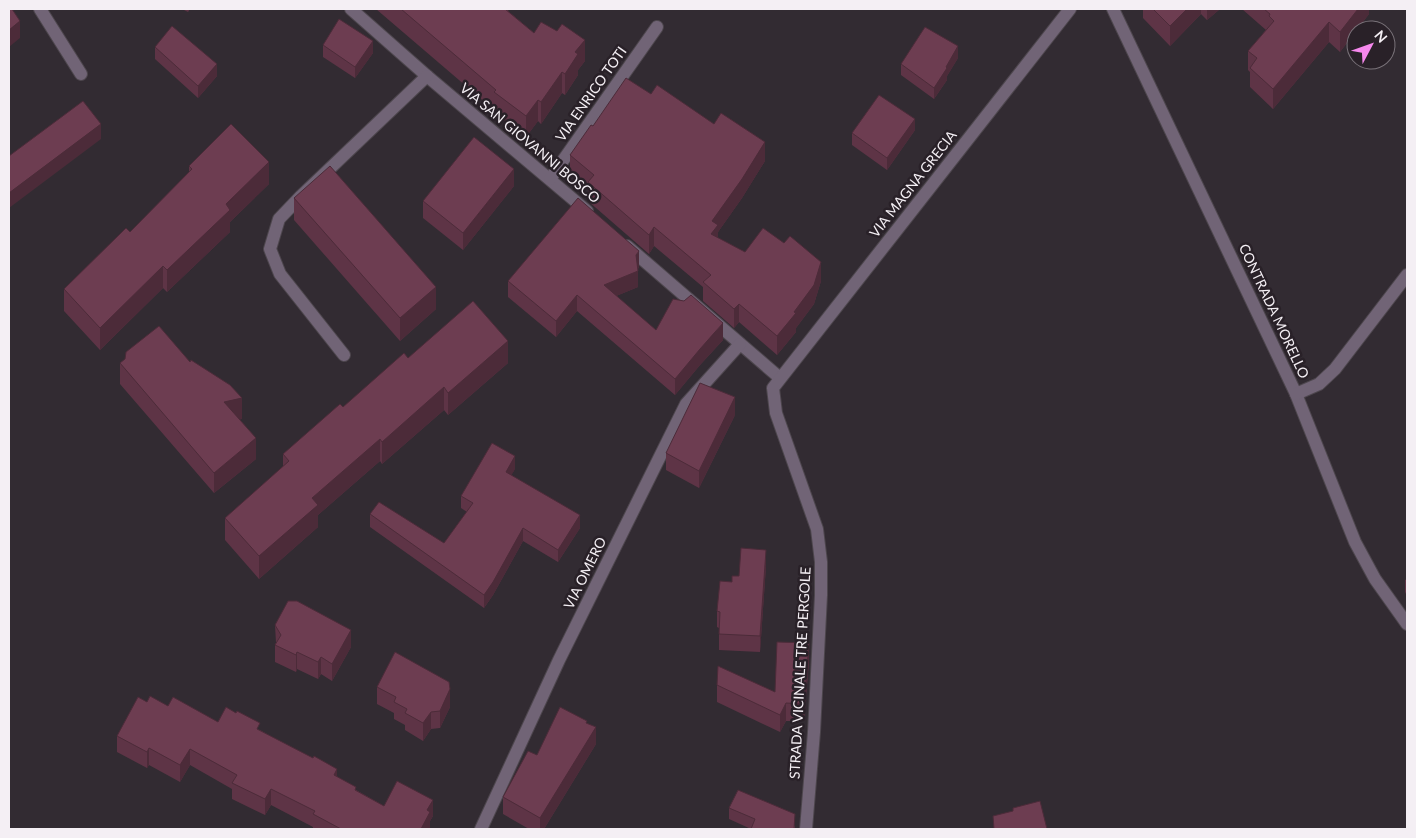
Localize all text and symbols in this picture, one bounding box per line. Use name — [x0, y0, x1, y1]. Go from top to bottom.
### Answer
north arrow — [1346, 20, 1396, 70]
text: N — [1371, 26, 1391, 46]
street label: VIA ENRICO TOTI — [552, 43, 630, 144]
street label: VIA SAN GIOVANNI BOSCO — [457, 79, 604, 206]
street label: VIA MAGNA GRECIA — [865, 126, 960, 241]
street label: CONTRADA MORELLO — [1236, 241, 1313, 381]
street label: VIA OMERO — [560, 534, 609, 612]
street label: STRADA VICINALE TRE PERGOLE — [785, 566, 814, 779]

